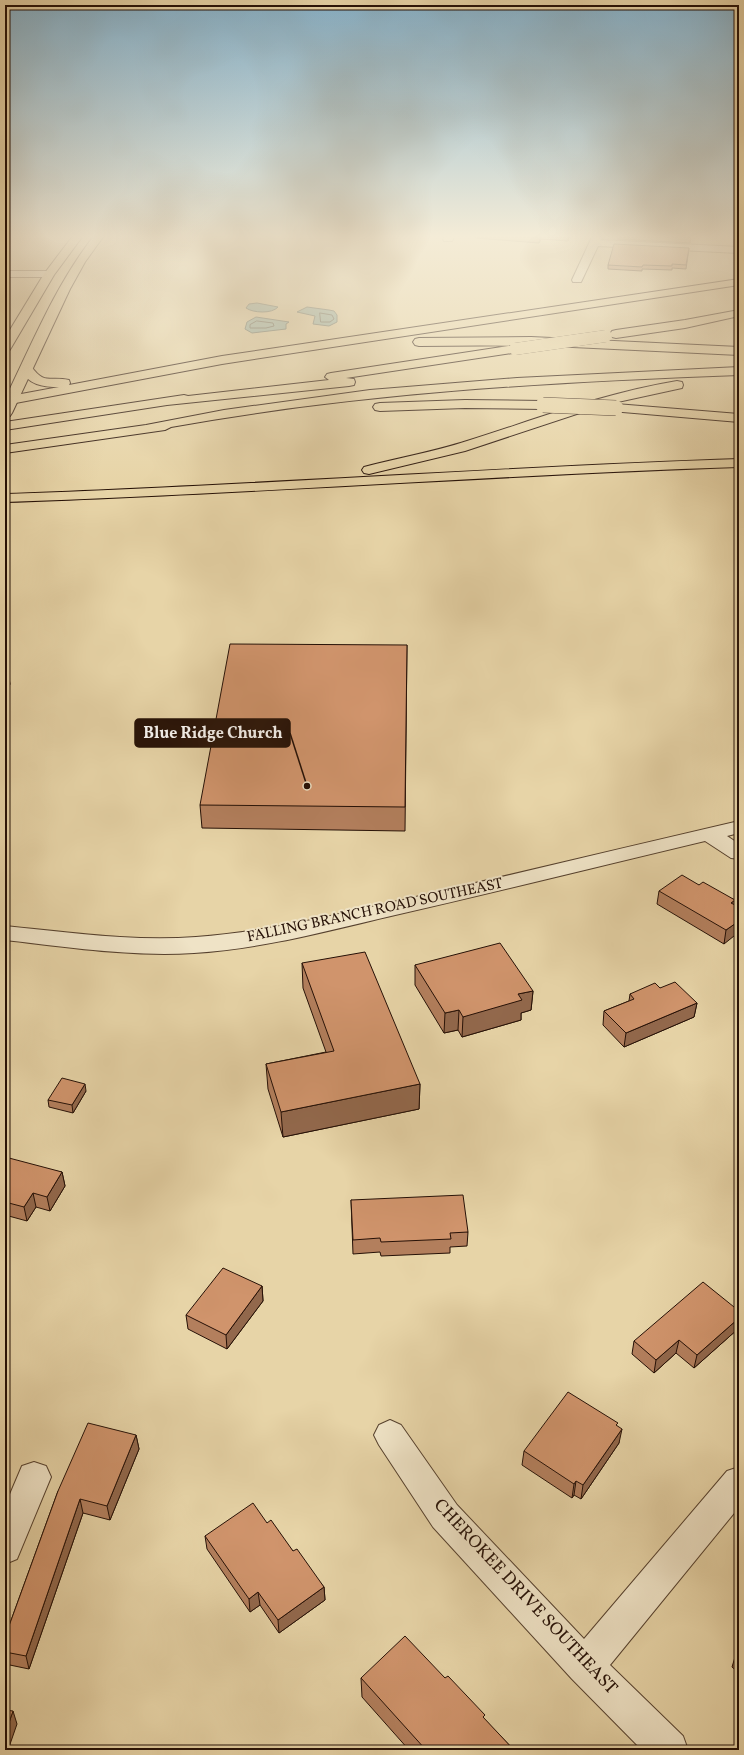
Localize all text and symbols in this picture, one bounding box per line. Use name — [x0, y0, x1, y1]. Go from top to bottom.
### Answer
callout: Blue Ridge Church — [135, 719, 290, 747]
text: Blue Ridge Church — [143, 723, 283, 745]
street label: FALLING BRANCH ROAD SOUTHEAST — [245, 874, 505, 948]
street label: CHEROKEE DRIVE SOUTHEAST — [427, 1494, 623, 1701]

